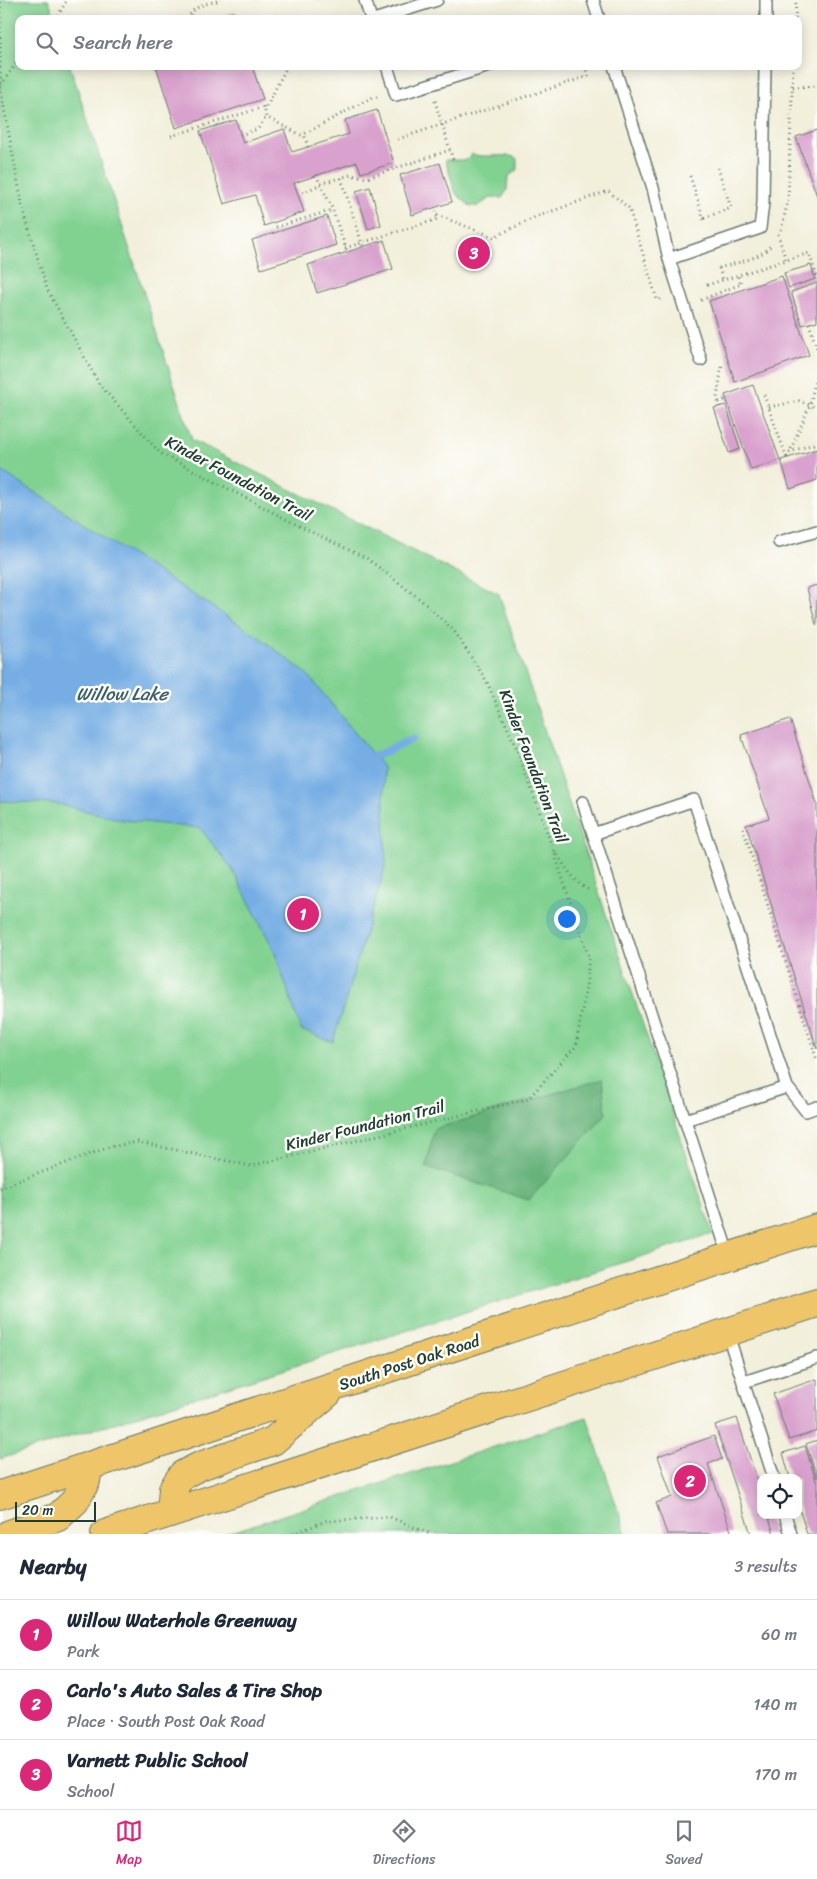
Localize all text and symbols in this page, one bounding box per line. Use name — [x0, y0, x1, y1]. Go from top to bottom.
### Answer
search box — [15, 15, 802, 70]
text: Search here — [73, 26, 173, 59]
icon: search — [33, 29, 61, 57]
pin: 3 — [458, 234, 490, 272]
street label: Kinder Foundation Trail — [160, 427, 318, 530]
water label: Willow Lake — [76, 678, 170, 710]
street label: Kinder Foundation Trail — [491, 685, 576, 848]
pin: 1 — [287, 895, 319, 933]
your location — [554, 906, 580, 932]
street label: Kinder Foundation Trail — [282, 1092, 448, 1159]
street label: South Post Oak Road — [335, 1326, 485, 1399]
pin: 2 — [674, 1462, 706, 1500]
map controls — [757, 1474, 802, 1519]
button: locate — [757, 1474, 802, 1519]
text: 20 m — [22, 1498, 53, 1523]
scale bar — [15, 1499, 96, 1522]
text: Nearby — [20, 1548, 86, 1586]
text: 3 results — [734, 1552, 797, 1581]
text: Willow Waterhole Greenway — [67, 1604, 297, 1637]
text: 1 — [33, 1620, 39, 1649]
text: 60 m — [761, 1620, 797, 1649]
text: Park — [67, 1637, 100, 1666]
text: Carlo's Auto Sales & Tire Shop — [67, 1674, 322, 1707]
text: 2 — [31, 1690, 41, 1719]
text: 140 m — [754, 1690, 797, 1719]
text: Place · South Post Oak Road — [67, 1707, 265, 1736]
text: Varnett Public School — [67, 1744, 248, 1777]
text: 3 — [32, 1760, 40, 1789]
text: 170 m — [754, 1760, 797, 1789]
text: School — [67, 1777, 114, 1806]
tab: Map — [115, 1817, 143, 1872]
tab: Directions — [373, 1817, 435, 1872]
tab: Saved — [665, 1817, 702, 1872]

